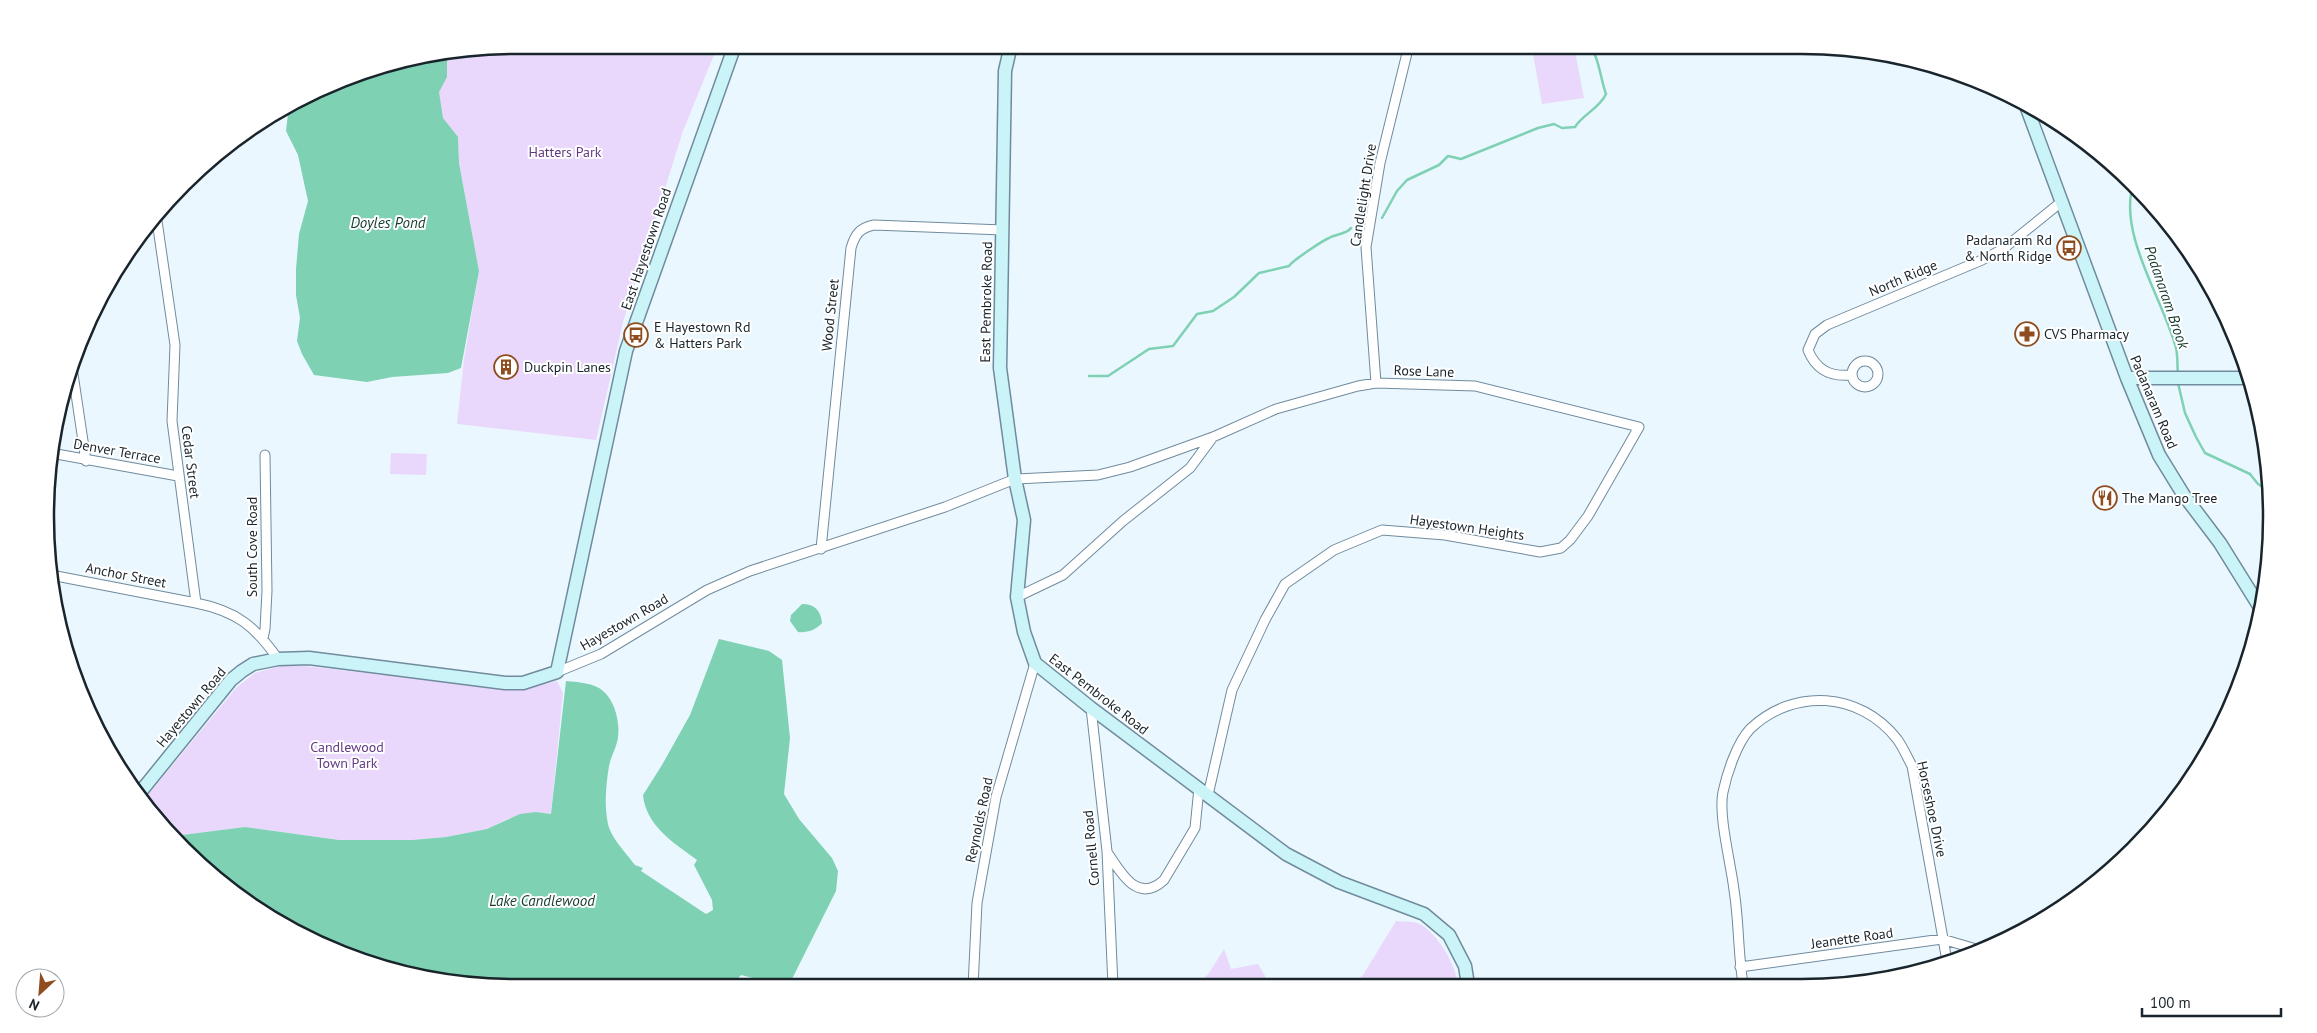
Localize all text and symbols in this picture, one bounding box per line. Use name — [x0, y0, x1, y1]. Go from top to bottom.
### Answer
street label: Candlelight Drive — [1346, 142, 1380, 248]
park label: Hatters Park — [529, 143, 602, 161]
street label: East Hayestown Road — [617, 186, 675, 312]
water label: Doyles Pond — [351, 213, 426, 232]
place label: Padanaram Rd & North Ridge — [1964, 231, 2052, 265]
bus stop icon: Padanaram Rd & North Ridge — [2056, 235, 2082, 261]
street label: East Pembroke Road — [976, 241, 996, 363]
water label: Padanaram Brook — [2140, 243, 2194, 352]
street label: North Ridge — [1866, 256, 1940, 300]
street label: Wood Street — [817, 277, 843, 352]
place label: E Hayestown Rd & Hatters Park — [654, 318, 750, 352]
pharmacy icon: CVS Pharmacy — [2014, 321, 2040, 347]
bus stop icon: E Hayestown Rd & Hatters Park — [623, 322, 649, 348]
place label: CVS Pharmacy — [2044, 325, 2129, 343]
street label: Padanaram Road — [2126, 353, 2182, 451]
building icon: Duckpin Lanes — [493, 354, 519, 380]
place label: Duckpin Lanes — [524, 358, 611, 376]
street label: Rose Lane — [1393, 361, 1455, 381]
street label: Cedar Street — [178, 424, 204, 500]
street label: Denver Terrace — [72, 434, 162, 468]
restaurant icon: The Mango Tree — [2092, 485, 2118, 511]
place label: The Mango Tree — [2122, 489, 2217, 507]
street label: South Cove Road — [243, 497, 261, 597]
street label: Hayestown Heights — [1409, 510, 1526, 544]
street label: Anchor Street — [84, 558, 168, 592]
street label: Hayestown Road — [577, 589, 671, 655]
street label: East Pembroke Road — [1046, 650, 1152, 738]
street label: Hayestown Road — [152, 663, 230, 751]
park label: Candlewood Town Park — [310, 738, 384, 772]
street label: Horseshoe Drive — [1913, 759, 1951, 859]
street label: Reynolds Road — [961, 776, 997, 864]
street label: Cornell Road — [1079, 809, 1103, 887]
water label: Lake Candlewood — [489, 891, 595, 910]
street label: Jeanette Road — [1809, 923, 1894, 953]
north arrow — [15, 968, 65, 1018]
scale bar — [2142, 986, 2281, 1018]
text: 100 m — [2150, 993, 2191, 1012]
text: N — [26, 995, 42, 1015]

